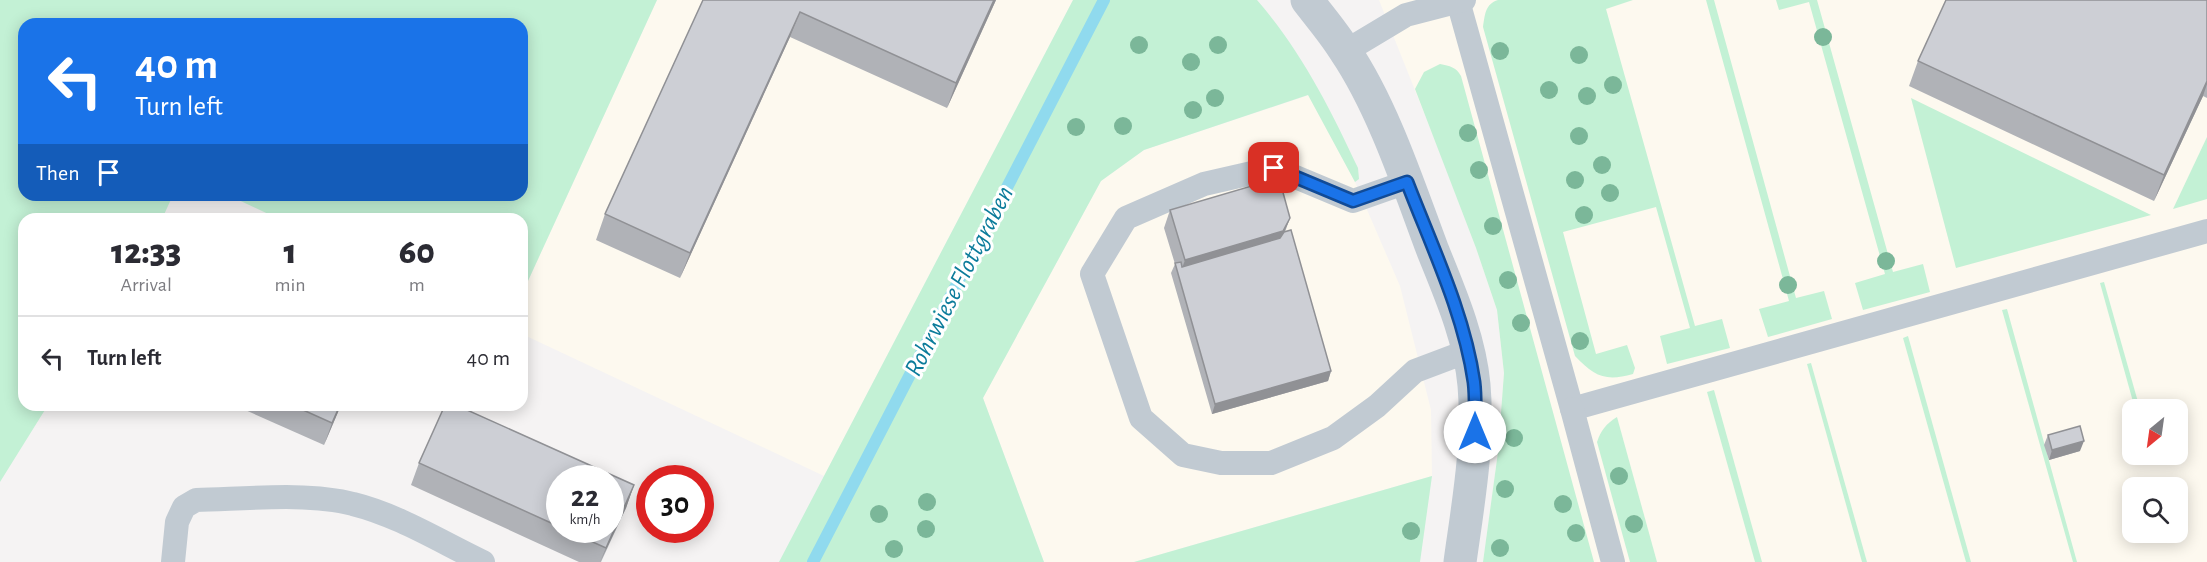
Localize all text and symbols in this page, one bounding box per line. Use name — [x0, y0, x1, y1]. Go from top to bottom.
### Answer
icon: left — [36, 42, 114, 120]
text: 40 m — [135, 44, 218, 86]
text: Turn left — [135, 93, 223, 120]
pin — [1248, 142, 1299, 193]
icon: arrive — [1257, 151, 1290, 184]
icon: arrive — [92, 156, 125, 189]
text: Then — [36, 162, 80, 184]
water label: Rohrwiese Flottgraben — [900, 182, 1018, 380]
text: 12:33 — [111, 234, 181, 270]
text: 1 — [283, 234, 297, 270]
text: 60 — [399, 234, 435, 270]
text: Arrival — [121, 275, 172, 295]
text: min — [274, 275, 306, 295]
text: m — [409, 275, 425, 295]
icon: left — [36, 342, 69, 375]
text: Turn left — [87, 347, 161, 369]
text: 40 m — [467, 347, 510, 369]
north arrow — [2122, 399, 2188, 465]
map controls — [2122, 399, 2188, 543]
position arrow — [1443, 400, 1507, 464]
speed limit sign: 30 — [636, 465, 714, 543]
button: search — [2122, 477, 2188, 543]
text: 22 — [571, 482, 599, 512]
text: km/h — [570, 512, 600, 527]

